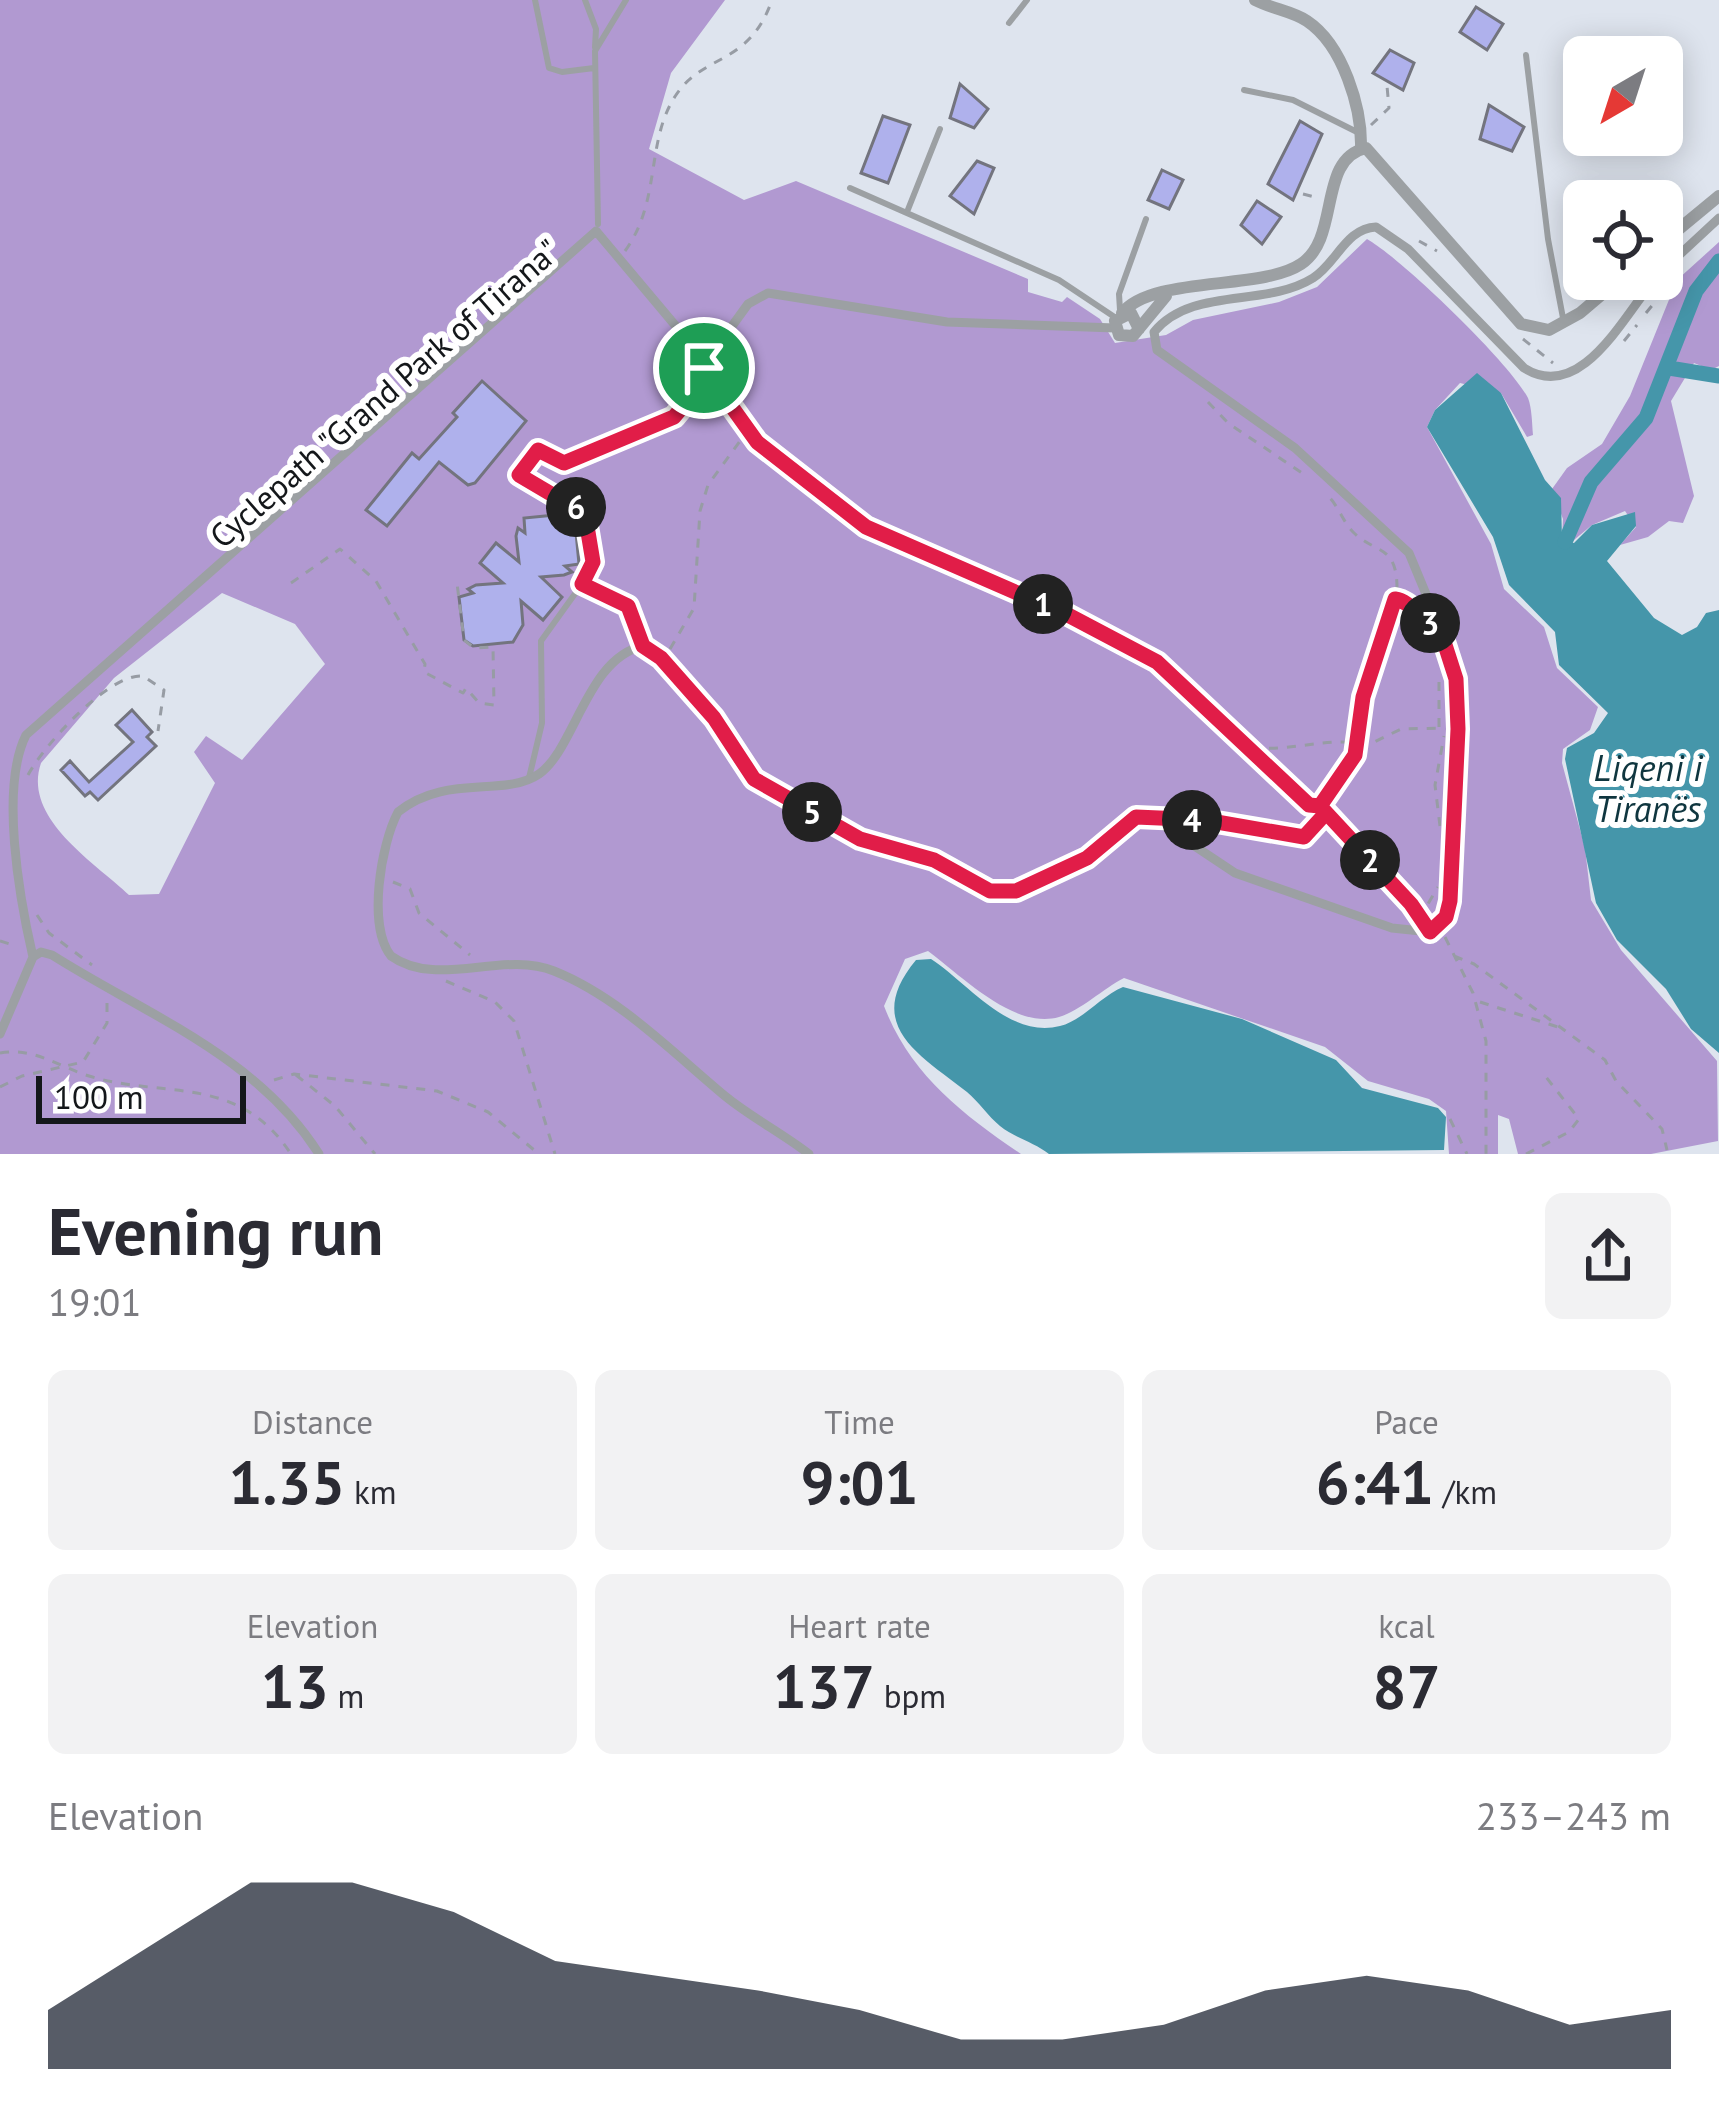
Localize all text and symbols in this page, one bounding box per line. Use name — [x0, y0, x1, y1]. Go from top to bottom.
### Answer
north arrow — [1563, 36, 1683, 156]
map controls — [1563, 36, 1683, 300]
button: locate — [1563, 180, 1683, 300]
street label: Cyclepath "Grand Park of Tirana" — [200, 229, 568, 557]
pin — [653, 317, 755, 419]
icon: arrive — [671, 335, 737, 401]
pin: 6 — [546, 477, 606, 537]
text: 6 — [567, 485, 585, 528]
pin: 1 — [1013, 574, 1073, 634]
text: 1 — [1034, 582, 1052, 625]
pin: 3 — [1400, 593, 1460, 653]
text: 3 — [1421, 601, 1439, 644]
water label: Liqeni i Tiranës — [1594, 744, 1704, 832]
pin: 5 — [782, 782, 842, 842]
text: 5 — [803, 790, 821, 833]
pin: 4 — [1162, 790, 1222, 850]
text: 4 — [1183, 798, 1201, 841]
pin: 2 — [1340, 830, 1400, 890]
text: 2 — [1361, 838, 1379, 881]
scale bar — [36, 1070, 246, 1123]
text: 100 m — [54, 1075, 144, 1118]
text: Evening run — [48, 1188, 383, 1273]
button: share — [1545, 1193, 1671, 1319]
text: 19:01 — [48, 1276, 142, 1327]
text: Distance — [252, 1400, 373, 1443]
text: Time — [824, 1400, 895, 1443]
text: Pace — [1374, 1400, 1439, 1443]
text: 1.35 — [228, 1443, 345, 1521]
text: 9:01 — [800, 1443, 919, 1521]
text: 6:41 — [1316, 1443, 1434, 1521]
text: km — [345, 1470, 397, 1513]
text: /km — [1434, 1470, 1497, 1513]
text: Elevation — [247, 1604, 378, 1647]
text: Heart rate — [788, 1604, 931, 1647]
text: kcal — [1378, 1604, 1435, 1647]
text: 13 — [261, 1647, 329, 1725]
text: 137 — [773, 1647, 875, 1725]
text: 87 — [1372, 1647, 1441, 1725]
text: m — [329, 1674, 364, 1717]
text: bpm — [875, 1674, 946, 1717]
text: Elevation — [48, 1790, 203, 1841]
text: 233–243 m — [1476, 1790, 1671, 1841]

